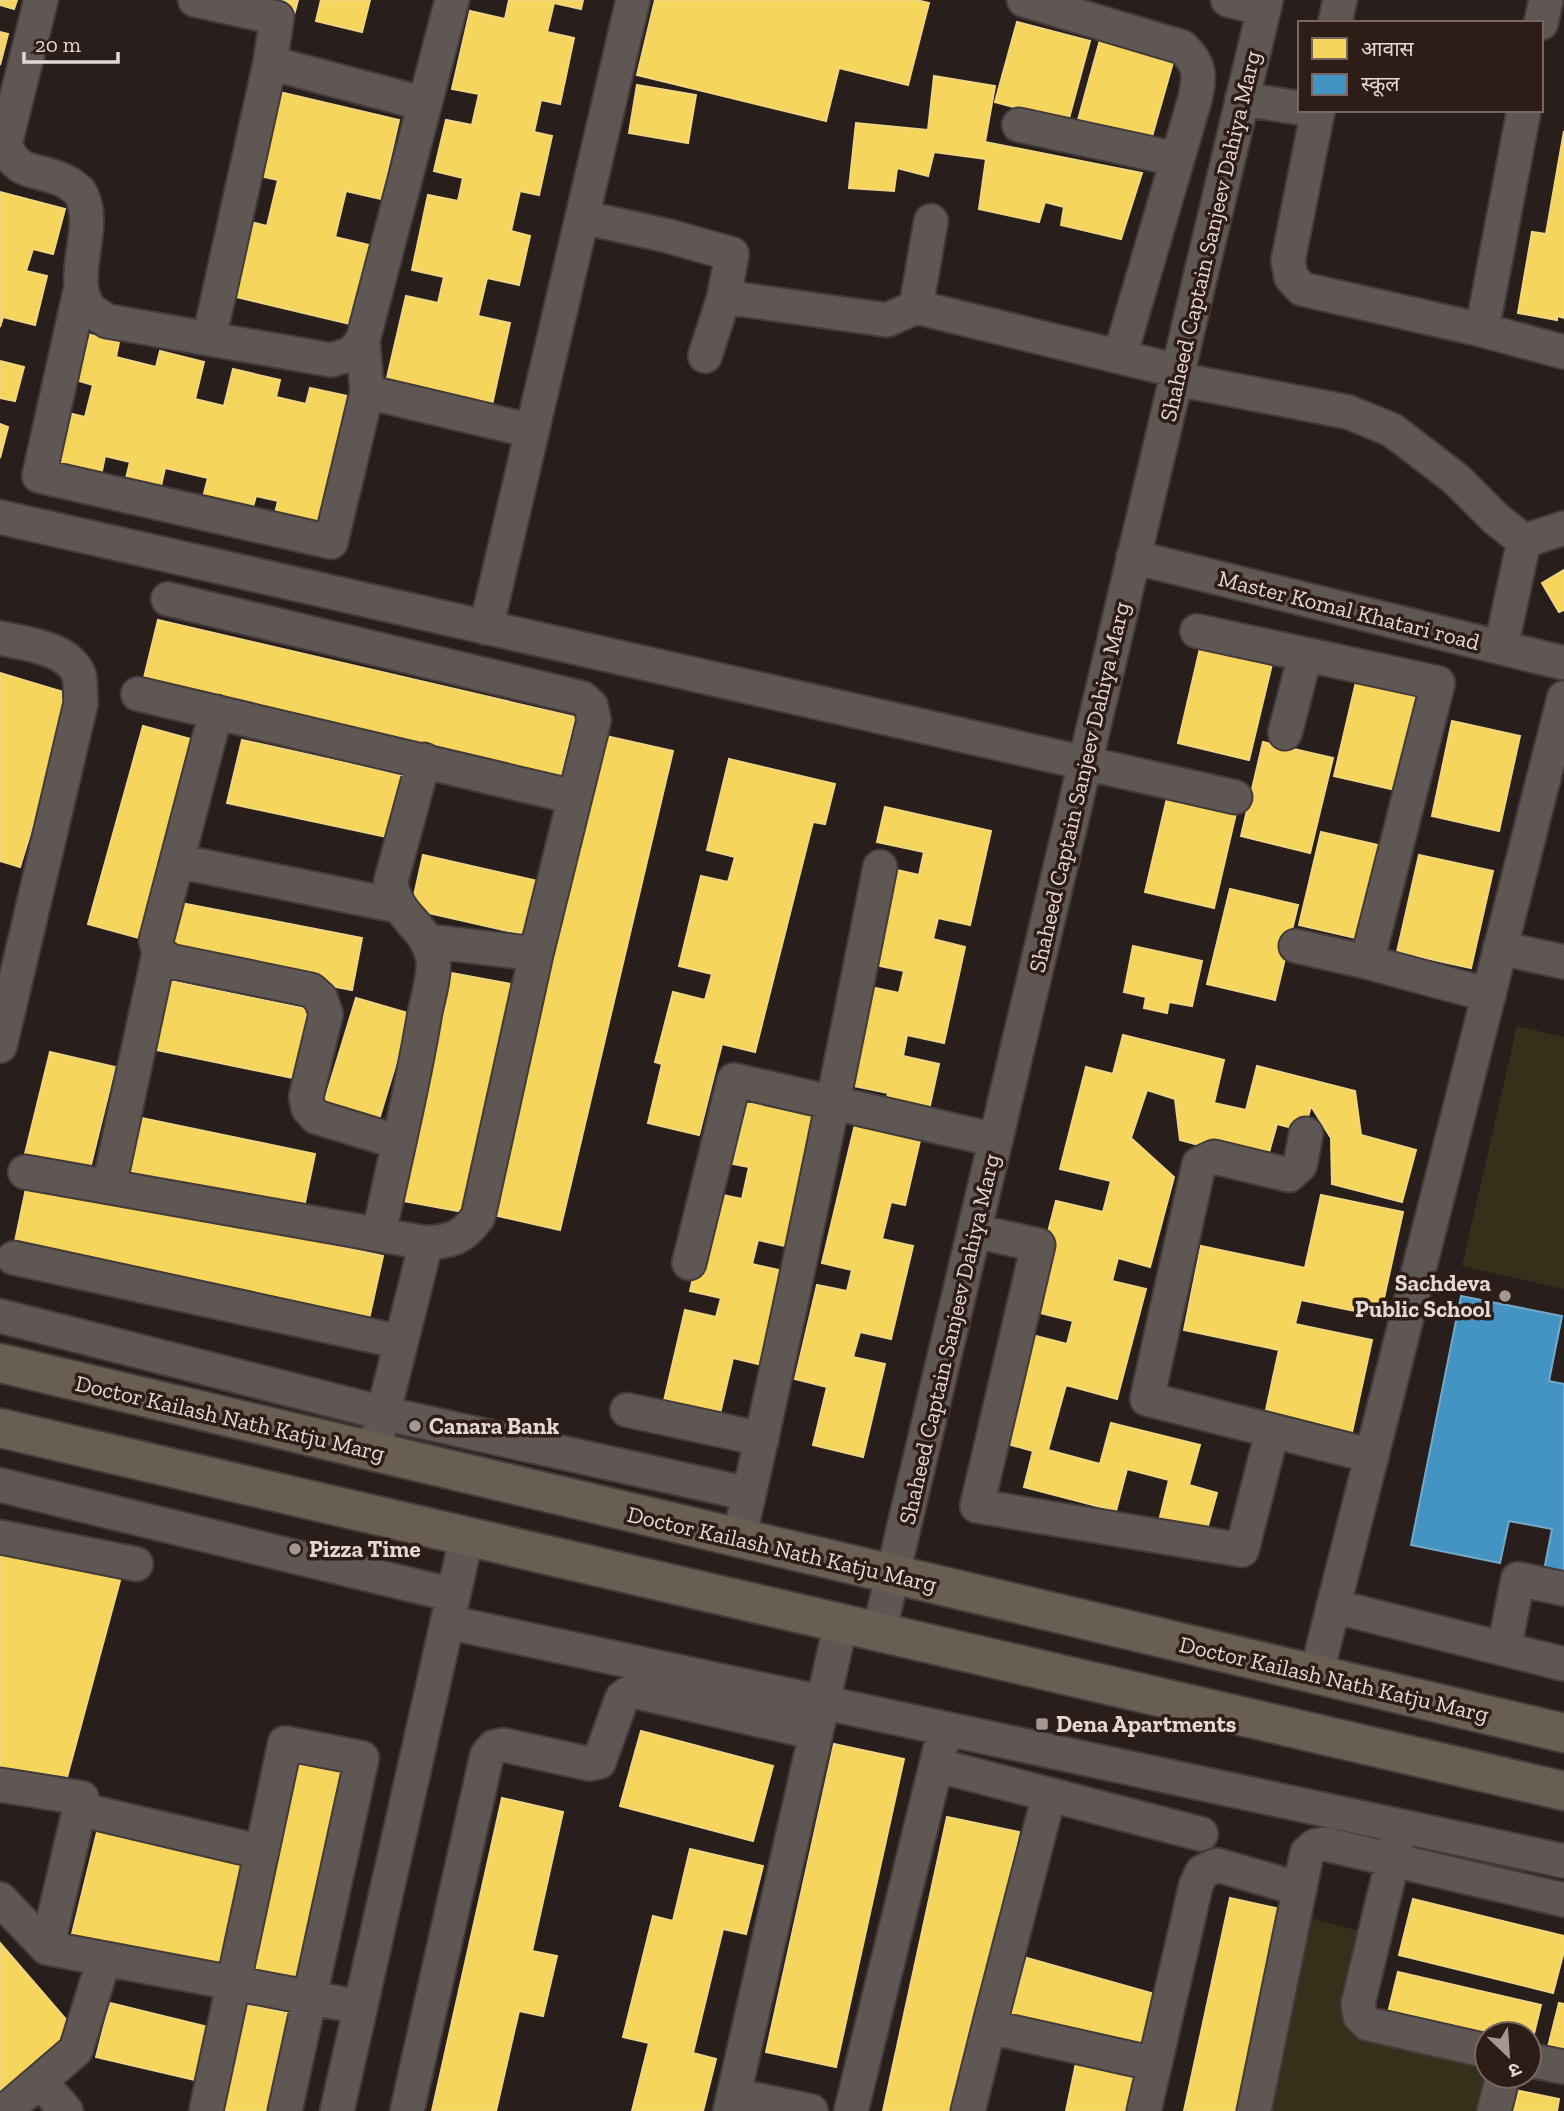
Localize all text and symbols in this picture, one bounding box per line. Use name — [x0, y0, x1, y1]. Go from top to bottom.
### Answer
scale bar — [24, 21, 119, 65]
legend — [1298, 21, 1543, 112]
text: 20 m — [35, 32, 81, 57]
text: आवास — [1361, 36, 1415, 61]
street label: Shaheed Captain Sanjeev Dahiya Marg — [1154, 48, 1266, 424]
text: स्कूल — [1361, 71, 1400, 97]
street label: Master Komal Khatari road — [1215, 564, 1483, 656]
street label: Shaheed Captain Sanjeev Dahiya Marg — [1023, 599, 1135, 975]
street label: Shaheed Captain Sanjeev Dahiya Marg — [893, 1151, 1005, 1527]
place label: Sachdeva Public School — [1355, 1269, 1491, 1323]
marker: Sachdeva Public School — [1497, 1288, 1513, 1304]
street label: Doctor Kailash Nath Katju Marg — [73, 1369, 388, 1467]
place label: Canara Bank — [429, 1412, 559, 1440]
marker: Canara Bank — [407, 1418, 423, 1434]
street label: Doctor Kailash Nath Katju Marg — [625, 1500, 940, 1598]
place label: Pizza Time — [309, 1535, 421, 1563]
marker: Pizza Time — [287, 1541, 303, 1557]
street label: Doctor Kailash Nath Katju Marg — [1177, 1630, 1492, 1728]
place label: Dena Apartments — [1056, 1710, 1236, 1738]
marker: Dena Apartments — [1034, 1716, 1050, 1732]
north arrow — [1473, 2020, 1543, 2090]
text: उ — [1504, 2057, 1525, 2083]

